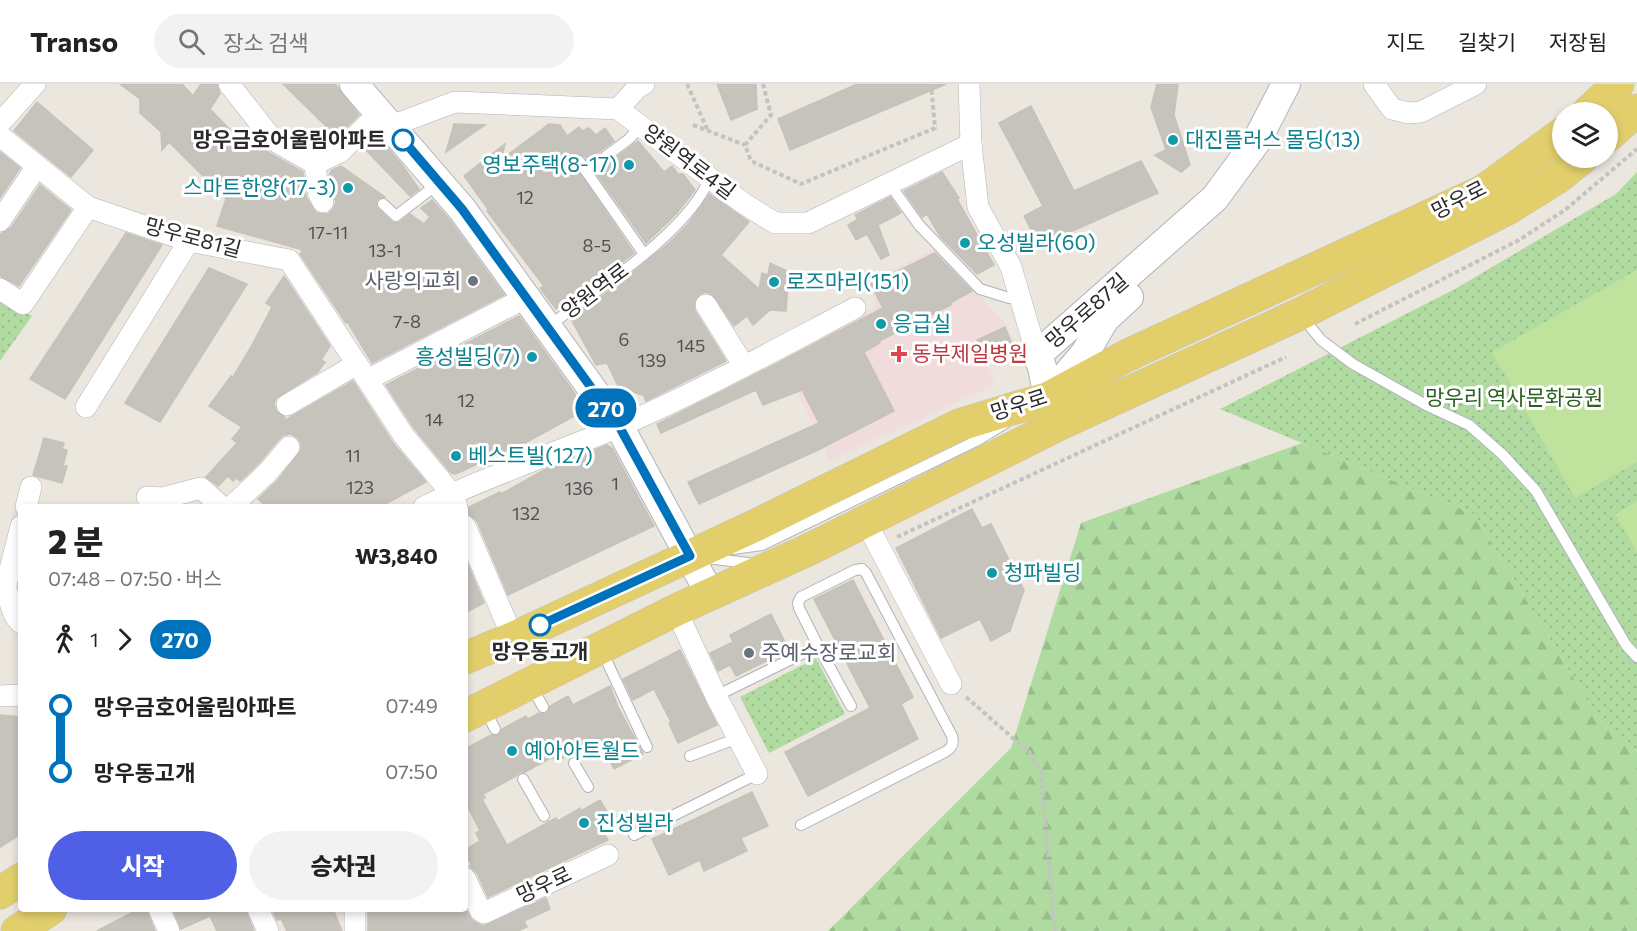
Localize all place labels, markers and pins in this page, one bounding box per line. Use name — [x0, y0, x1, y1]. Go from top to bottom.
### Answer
place label: 망우금호어울림아파트 — [193, 126, 386, 151]
place label: 대진플러스 몰딩(13) — [1185, 126, 1360, 151]
marker: 망우금호어울림아파트 — [392, 129, 414, 151]
marker: 대진플러스 몰딩(13) — [1166, 133, 1180, 147]
place label: 영보주택(8-17) — [483, 151, 617, 176]
marker: 영보주택(8-17) — [622, 158, 636, 172]
place label: 스마트한양(17-3) — [183, 174, 336, 199]
marker: 스마트한양(17-3) — [341, 181, 355, 195]
place label: 오성빌라(60) — [977, 229, 1096, 254]
marker: 오성빌라(60) — [958, 236, 972, 250]
place label: 사랑의교회 — [364, 267, 461, 292]
place label: 로즈마리(151) — [786, 268, 909, 293]
marker: 사랑의교회 — [466, 274, 480, 288]
marker: 로즈마리(151) — [767, 275, 781, 289]
place label: 응급실 — [893, 310, 951, 335]
marker: 응급실 — [874, 317, 888, 331]
place label: 동부제일병원 — [912, 340, 1028, 365]
place label: 흥성빌딩(7) — [416, 343, 520, 368]
marker: 동부제일병원 — [890, 345, 908, 363]
marker: 흥성빌딩(7) — [525, 350, 539, 364]
place label: 베스트빌(127) — [468, 442, 593, 467]
marker: 베스트빌(127) — [449, 449, 463, 463]
place label: 청파빌딩 — [1004, 559, 1081, 584]
marker: 청파빌딩 — [985, 566, 999, 580]
marker: 망우동고개 — [529, 614, 551, 636]
place label: 망우동고개 — [492, 638, 588, 663]
place label: 주예수장로교회 — [761, 639, 896, 664]
marker: 주예수장로교회 — [742, 646, 756, 660]
place label: 예아아트월드 — [524, 737, 640, 762]
marker: 예아아트월드 — [505, 744, 519, 758]
place label: 진성빌라 — [596, 809, 673, 834]
marker: 진성빌라 — [577, 816, 591, 830]

